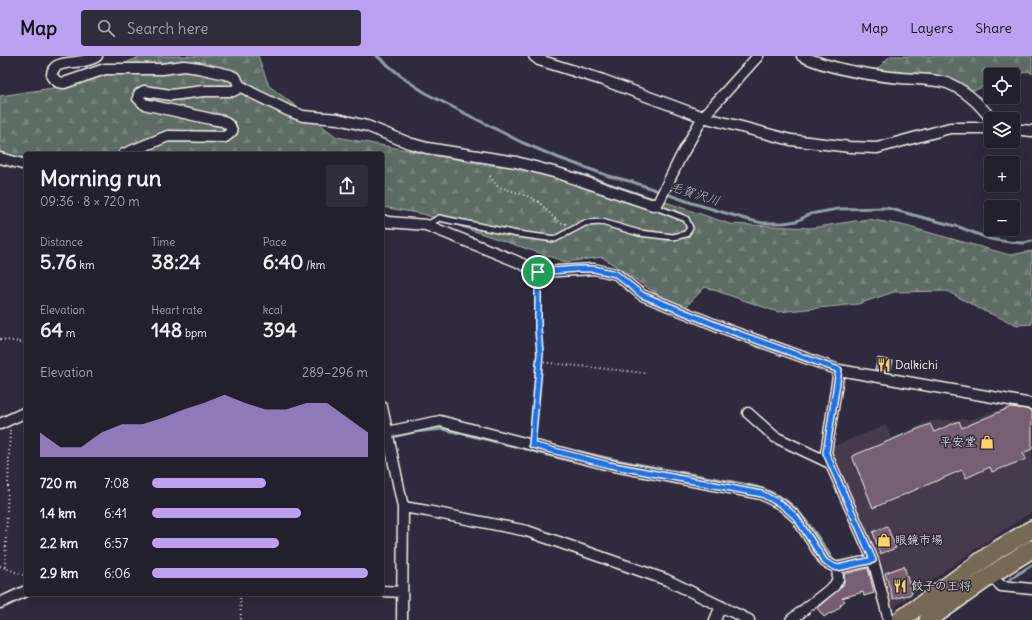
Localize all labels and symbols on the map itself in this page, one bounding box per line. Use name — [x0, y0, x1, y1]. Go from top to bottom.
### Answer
water label: 毛賀沢川 — [667, 177, 722, 210]
pin — [521, 255, 555, 289]
restaurant icon: Dalkichi — [876, 357, 892, 373]
place label: Dalkichi — [895, 357, 938, 372]
place label: 平安堂 — [940, 434, 976, 449]
shop icon: 平安堂 — [979, 434, 995, 450]
shop icon: 眼鏡市場 — [876, 532, 892, 548]
place label: 眼鏡市場 — [895, 532, 943, 547]
restaurant icon: 餃子の王将 — [892, 578, 908, 594]
place label: 餃子の王将 — [911, 578, 971, 593]

